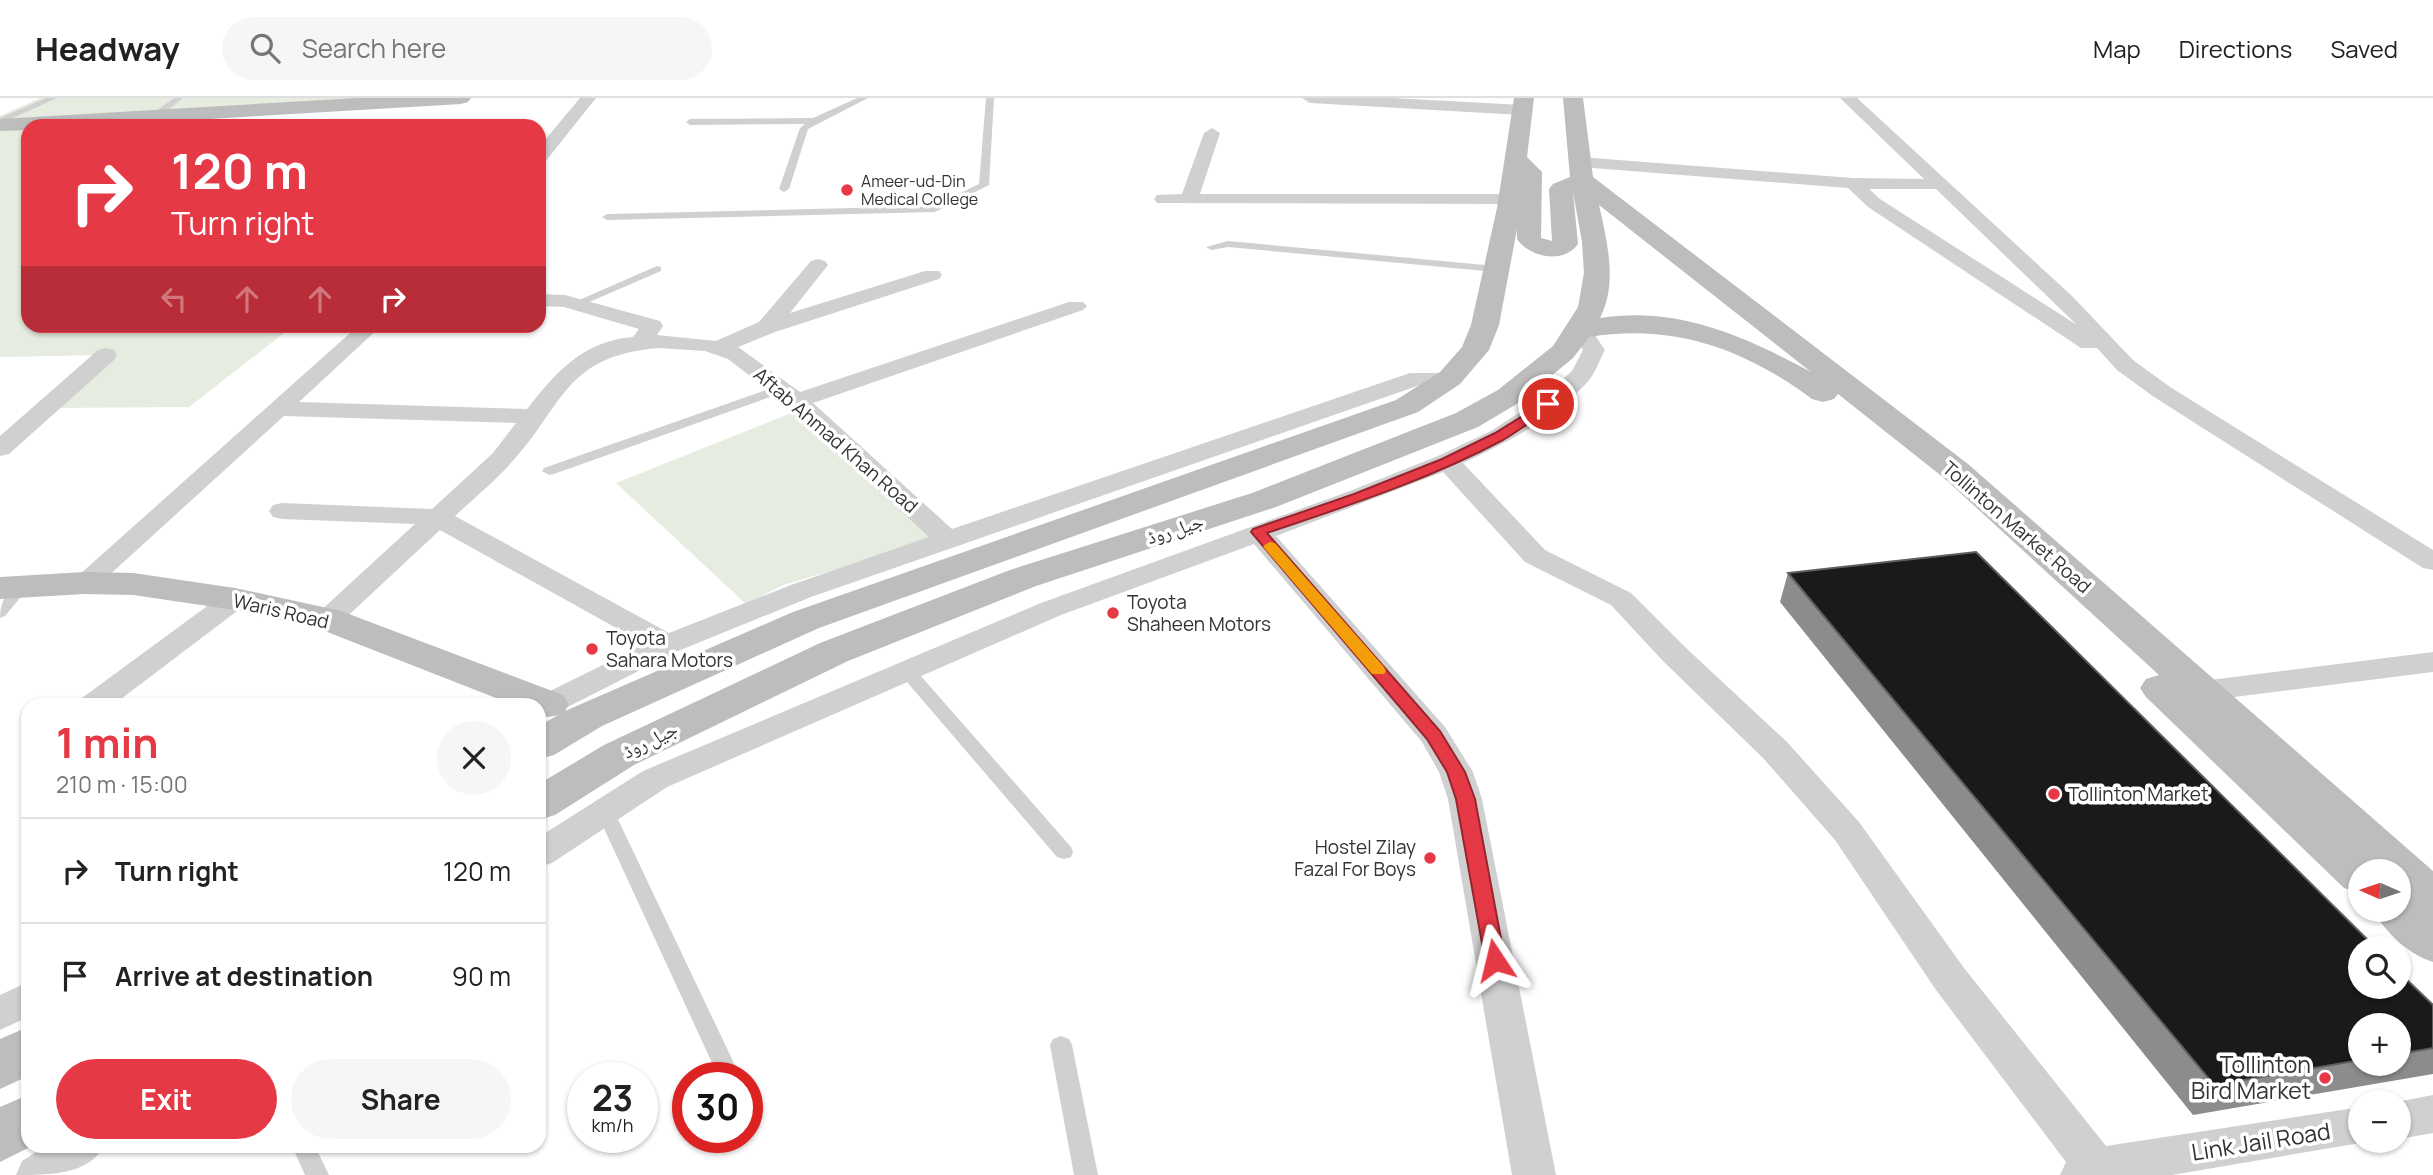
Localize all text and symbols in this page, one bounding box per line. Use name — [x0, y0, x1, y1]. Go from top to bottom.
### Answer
search box — [222, 17, 712, 80]
text: Headway — [35, 26, 180, 71]
icon: search — [246, 29, 284, 67]
text: Search here — [302, 30, 446, 66]
text: Map — [2093, 32, 2141, 65]
text: Directions — [2179, 32, 2292, 65]
text: Saved — [2330, 32, 2398, 65]
text: 120 m — [171, 137, 308, 204]
icon: right — [56, 147, 147, 238]
place label: Ameer-ud-Din Medical College — [861, 170, 978, 210]
marker: Ameer-ud-Din Medical College — [839, 182, 855, 198]
text: Turn right — [171, 201, 314, 245]
icon: left — [155, 280, 193, 318]
icon: ahead — [228, 280, 266, 318]
icon: ahead — [301, 280, 339, 318]
icon: right — [374, 280, 412, 318]
street label: Aftab Ahmad Khan Road — [748, 361, 924, 519]
pin — [1518, 374, 1578, 434]
icon: arrive — [1529, 385, 1567, 423]
street label: Tollinton Market Road — [1937, 455, 2097, 599]
street label: جیل روڈ — [1143, 508, 1207, 550]
street label: Waris Road — [231, 587, 331, 635]
place label: Toyota Shaheen Motors — [1127, 589, 1271, 637]
marker: Toyota Shaheen Motors — [1105, 605, 1121, 621]
place label: Toyota Sahara Motors — [606, 625, 733, 673]
marker: Toyota Sahara Motors — [584, 641, 600, 657]
text: 1 min — [56, 713, 159, 771]
street label: جیل روڈ — [618, 716, 682, 764]
button: close — [437, 721, 511, 795]
text: 210 m · 15:00 — [56, 768, 188, 800]
place label: Tollinton Market — [2068, 781, 2209, 807]
marker: Tollinton Market — [2046, 786, 2062, 802]
place label: Hostel Zilay Fazal For Boys — [1294, 834, 1416, 882]
marker: Hostel Zilay Fazal For Boys — [1422, 850, 1438, 866]
icon: right — [56, 852, 94, 890]
text: Turn right — [115, 853, 239, 889]
text: 120 m — [443, 853, 511, 889]
north arrow — [2348, 859, 2412, 922]
map controls — [2348, 859, 2411, 1153]
position arrow — [1458, 923, 1532, 997]
button: search — [2348, 936, 2411, 999]
icon: arrive — [56, 957, 94, 995]
text: Arrive at destination — [115, 958, 373, 994]
text: 90 m — [452, 958, 511, 994]
button: + — [2348, 1013, 2411, 1076]
place label: Tollinton Bird Market — [2191, 1048, 2311, 1106]
button: Exit — [56, 1059, 277, 1139]
button: Share — [291, 1059, 511, 1139]
speed limit sign: 30 — [672, 1062, 763, 1153]
marker: Tollinton Bird Market — [2317, 1070, 2333, 1086]
text: 23 — [592, 1074, 633, 1122]
button: − — [2348, 1090, 2411, 1153]
text: km/h — [592, 1113, 633, 1137]
street label: Link Jail Road — [2189, 1114, 2333, 1168]

